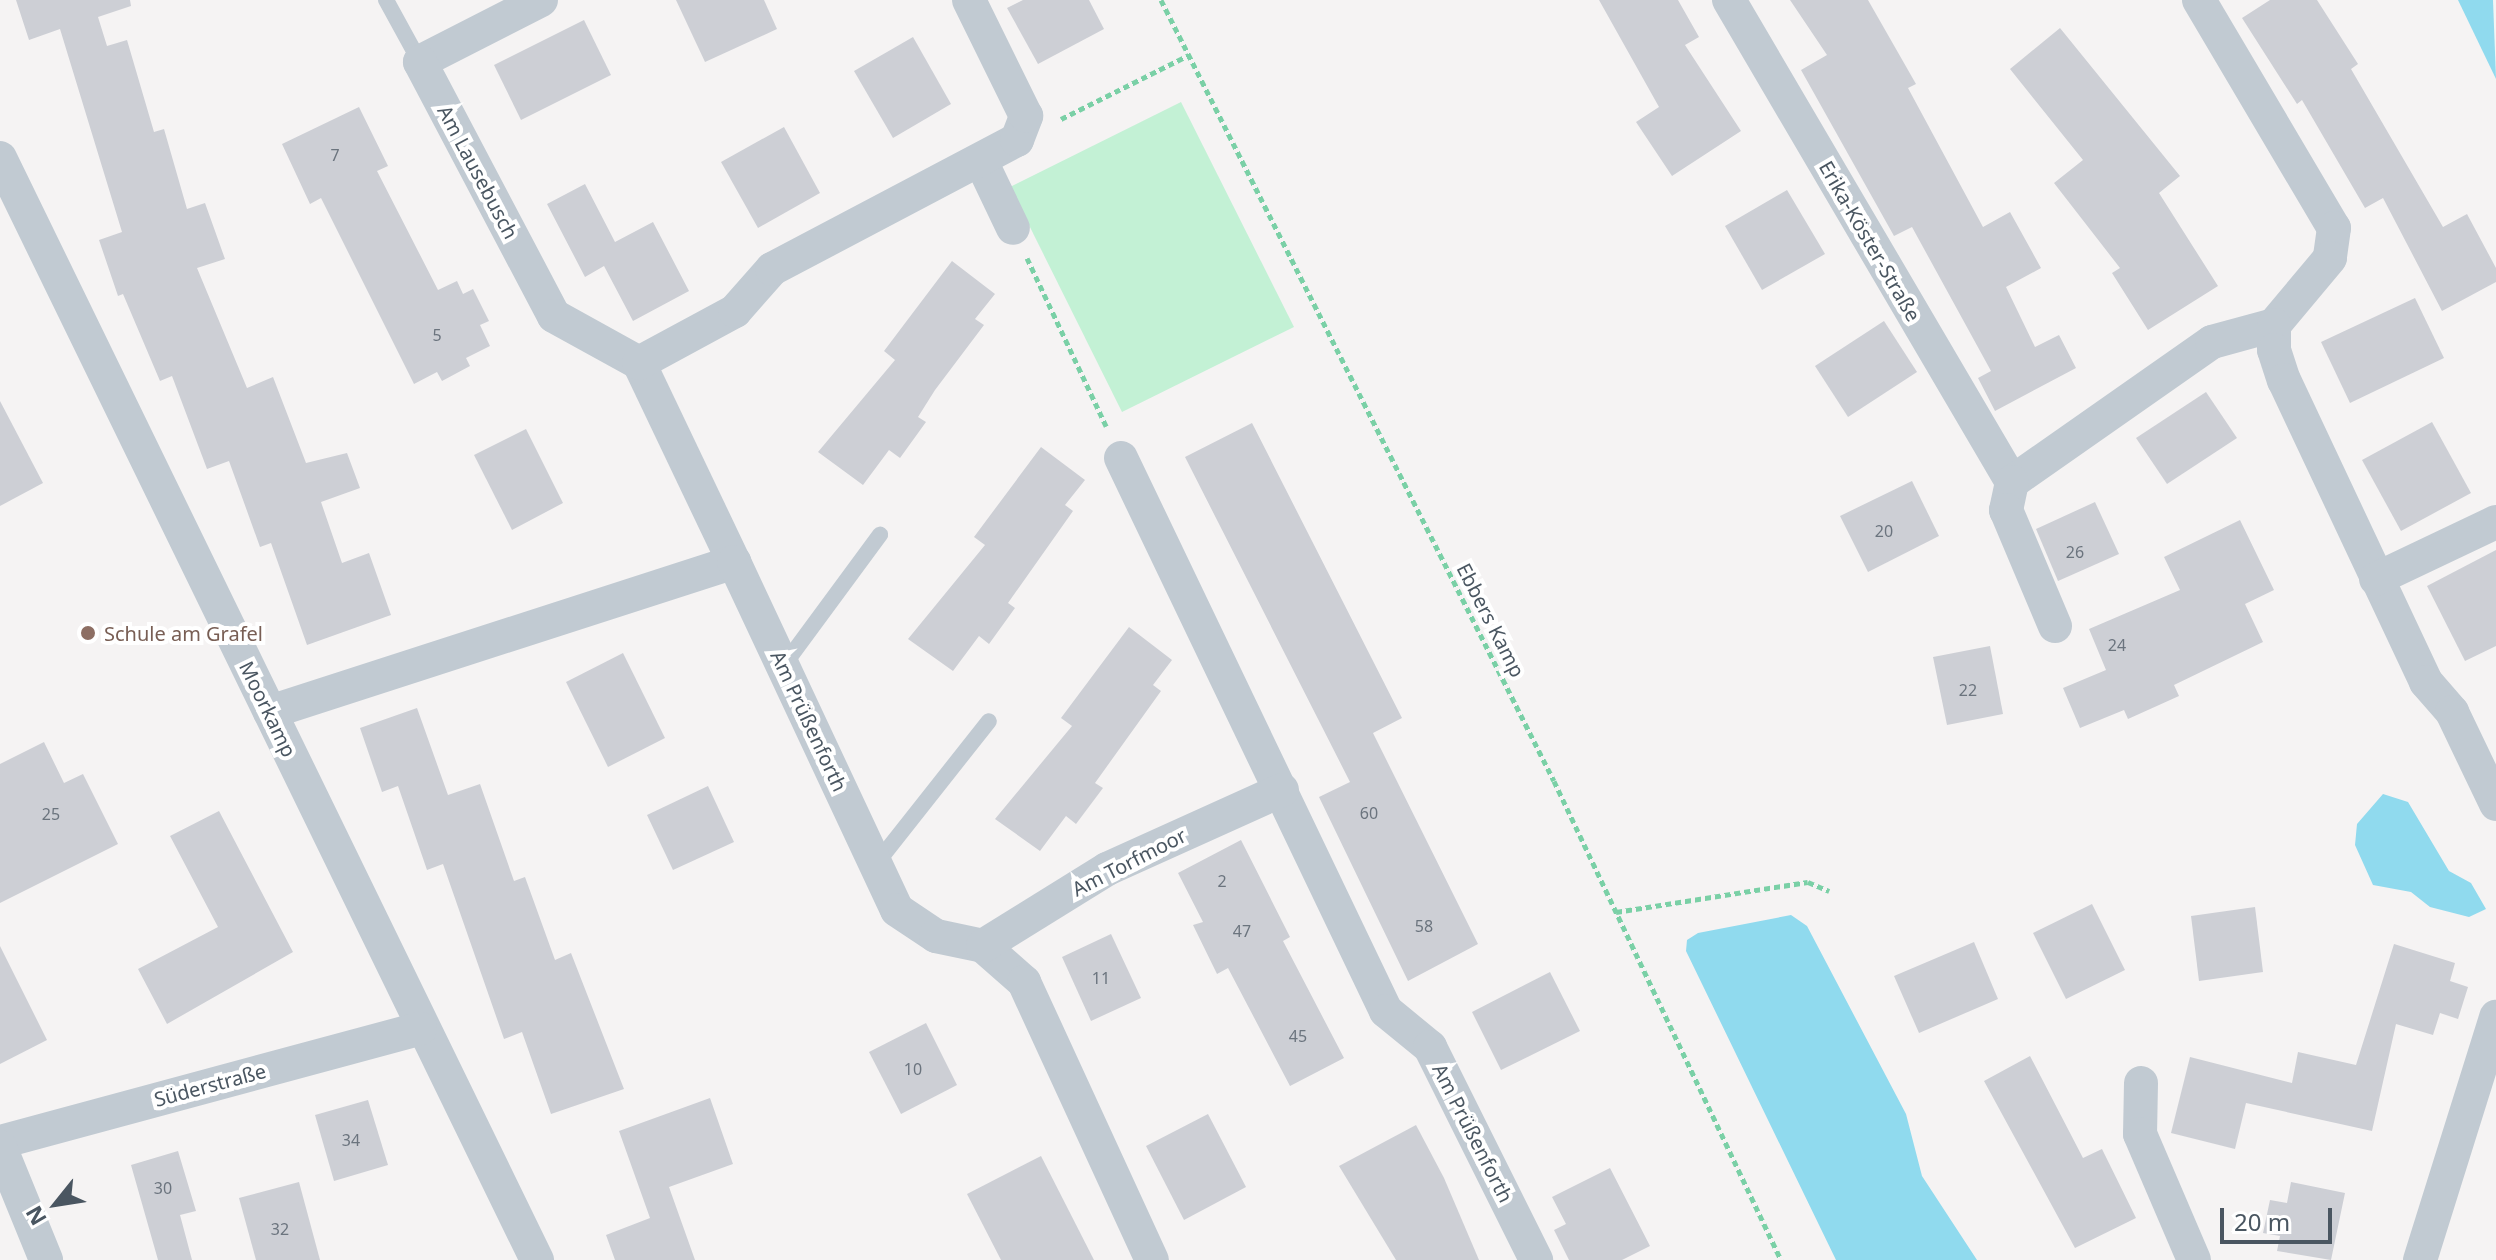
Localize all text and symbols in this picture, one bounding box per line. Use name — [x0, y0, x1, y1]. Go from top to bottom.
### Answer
street label: Am Lausebusch — [433, 101, 523, 243]
house number: 7 — [330, 145, 340, 165]
street label: Erika-Köster-Straße — [1814, 156, 1926, 326]
house number: 5 — [432, 325, 442, 345]
house number: 20 — [1875, 521, 1893, 541]
house number: 26 — [2066, 542, 2084, 562]
street label: Ebbers Kamp — [1452, 559, 1530, 681]
place label: Schule am Grafel — [104, 621, 263, 645]
marker: Schule am Grafel — [79, 624, 97, 642]
house number: 24 — [2108, 635, 2126, 655]
street label: Am Prüßenforth — [766, 647, 852, 795]
street label: Moorkamp — [235, 657, 301, 761]
house number: 22 — [1959, 680, 1977, 700]
house number: 60 — [1360, 803, 1378, 823]
house number: 25 — [42, 804, 60, 824]
street label: Am Torfmoor — [1068, 823, 1190, 901]
house number: 2 — [1217, 871, 1227, 891]
house number: 58 — [1415, 916, 1433, 936]
house number: 47 — [1233, 921, 1251, 941]
house number: 11 — [1092, 968, 1110, 988]
house number: 45 — [1289, 1026, 1307, 1046]
street label: Süderstraße — [151, 1059, 269, 1111]
house number: 10 — [904, 1059, 922, 1079]
street label: Am Prüßenforth — [1428, 1060, 1518, 1206]
house number: 34 — [342, 1130, 360, 1150]
north arrow — [16, 1164, 96, 1244]
house number: 30 — [154, 1178, 172, 1198]
scale bar — [2224, 1192, 2336, 1242]
text: N — [18, 1201, 53, 1231]
text: 20 m — [2234, 1205, 2290, 1238]
house number: 32 — [271, 1219, 289, 1239]

